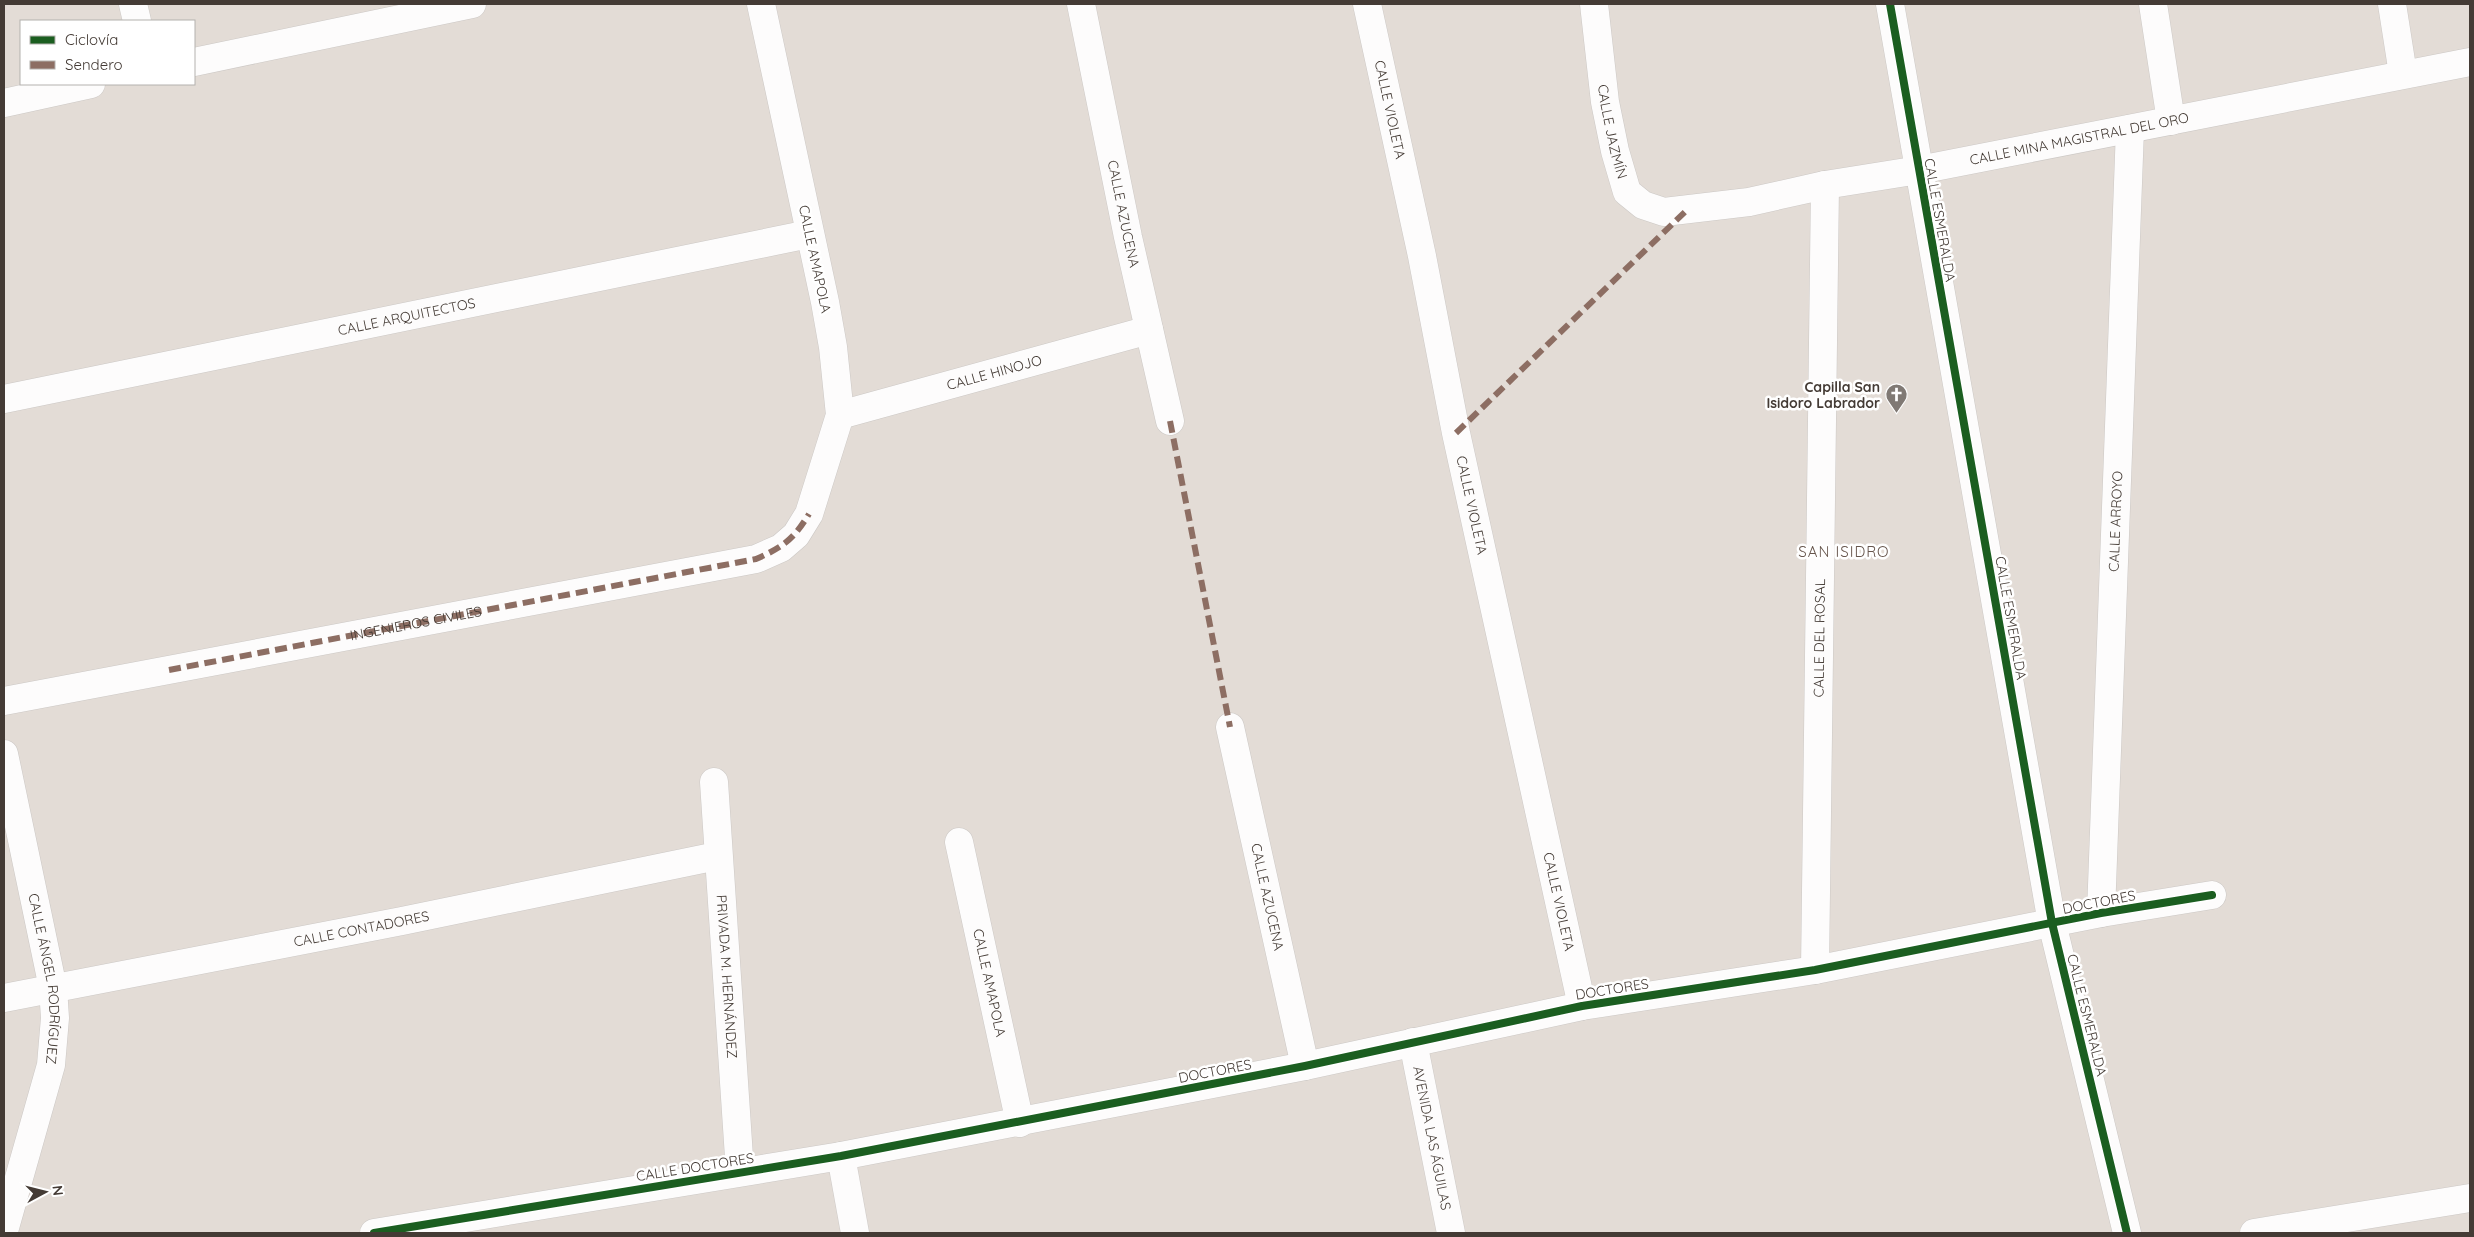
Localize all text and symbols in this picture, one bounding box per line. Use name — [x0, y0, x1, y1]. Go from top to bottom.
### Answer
legend — [20, 20, 195, 85]
text: Ciclovía — [65, 30, 118, 49]
text: Sendero — [65, 55, 123, 74]
street label: CALLE VIOLETA — [1371, 58, 1410, 161]
street label: CALLE JAZMÍN — [1594, 83, 1632, 181]
street label: CALLE MINA MAGISTRAL DEL ORO — [1968, 108, 2191, 169]
street label: CALLE ESMERALDA — [1920, 157, 1960, 283]
street label: CALLE AZUCENA — [1104, 158, 1144, 269]
street label: CALLE AMAPOLA — [795, 203, 835, 315]
street label: CALLE ARQUITECTOS — [336, 294, 477, 339]
street label: CALLE HINOJO — [945, 351, 1044, 394]
place label: Capilla San Isidoro Labrador — [1766, 378, 1880, 412]
church icon: Capilla San Isidoro Labrador — [1884, 383, 1908, 414]
street label: CALLE VIOLETA — [1452, 454, 1491, 556]
street label: CALLE ARROYO — [2105, 470, 2126, 572]
district label: SAN ISIDRO — [1798, 542, 1890, 561]
street label: CALLE ESMERALDA — [1991, 555, 2031, 681]
street label: CALLE DEL ROSAL — [1809, 578, 1829, 697]
street label: INGENIEROS CIVILES — [348, 602, 483, 644]
street label: CALLE AZUCENA — [1247, 842, 1288, 952]
street label: CALLE VIOLETA — [1539, 851, 1579, 953]
street label: DOCTORES — [2061, 886, 2137, 918]
street label: CALLE ÁNGEL RODRÍGUEZ — [24, 892, 64, 1065]
street label: PRIVADA M. HERNÁNDEZ — [713, 894, 741, 1059]
street label: CALLE CONTADORES — [292, 907, 431, 951]
street label: CALLE AMAPOLA — [969, 927, 1010, 1038]
street label: CALLE ESMERALDA — [2063, 952, 2111, 1078]
street label: DOCTORES — [1574, 974, 1650, 1004]
street label: DOCTORES — [1177, 1055, 1253, 1087]
street label: AVENIDA LAS ÁGUILAS — [1409, 1065, 1455, 1212]
street label: CALLE DOCTORES — [635, 1149, 755, 1185]
north arrow — [20, 1167, 70, 1217]
text: N — [48, 1184, 67, 1197]

